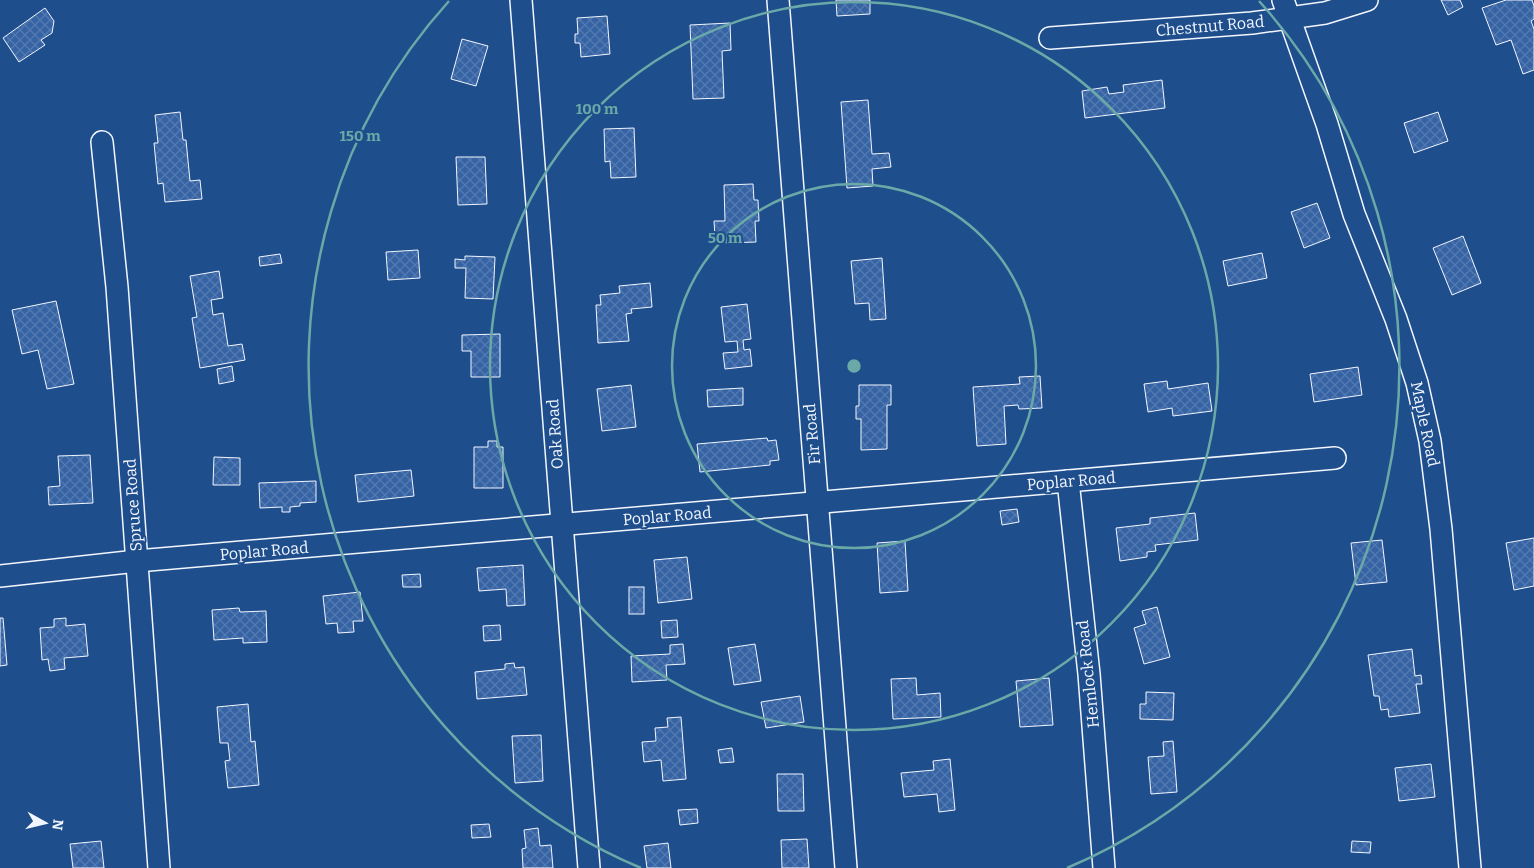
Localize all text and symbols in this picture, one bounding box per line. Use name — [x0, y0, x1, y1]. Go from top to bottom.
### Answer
street label: Chestnut Road — [1155, 12, 1265, 40]
text: 100 m — [576, 100, 619, 118]
text: 150 m — [339, 127, 381, 145]
text: 50 m — [708, 229, 743, 247]
centre of rings — [845, 357, 863, 375]
street label: Maple Road — [1407, 380, 1443, 469]
street label: Oak Road — [543, 398, 567, 470]
street label: Fir Road — [800, 402, 824, 465]
street label: Spruce Road — [120, 457, 146, 552]
street label: Poplar Road — [1026, 468, 1117, 494]
street label: Poplar Road — [622, 503, 713, 529]
street label: Poplar Road — [219, 538, 310, 564]
street label: Hemlock Road — [1073, 619, 1103, 729]
north arrow — [20, 798, 70, 848]
text: N — [48, 818, 67, 831]

